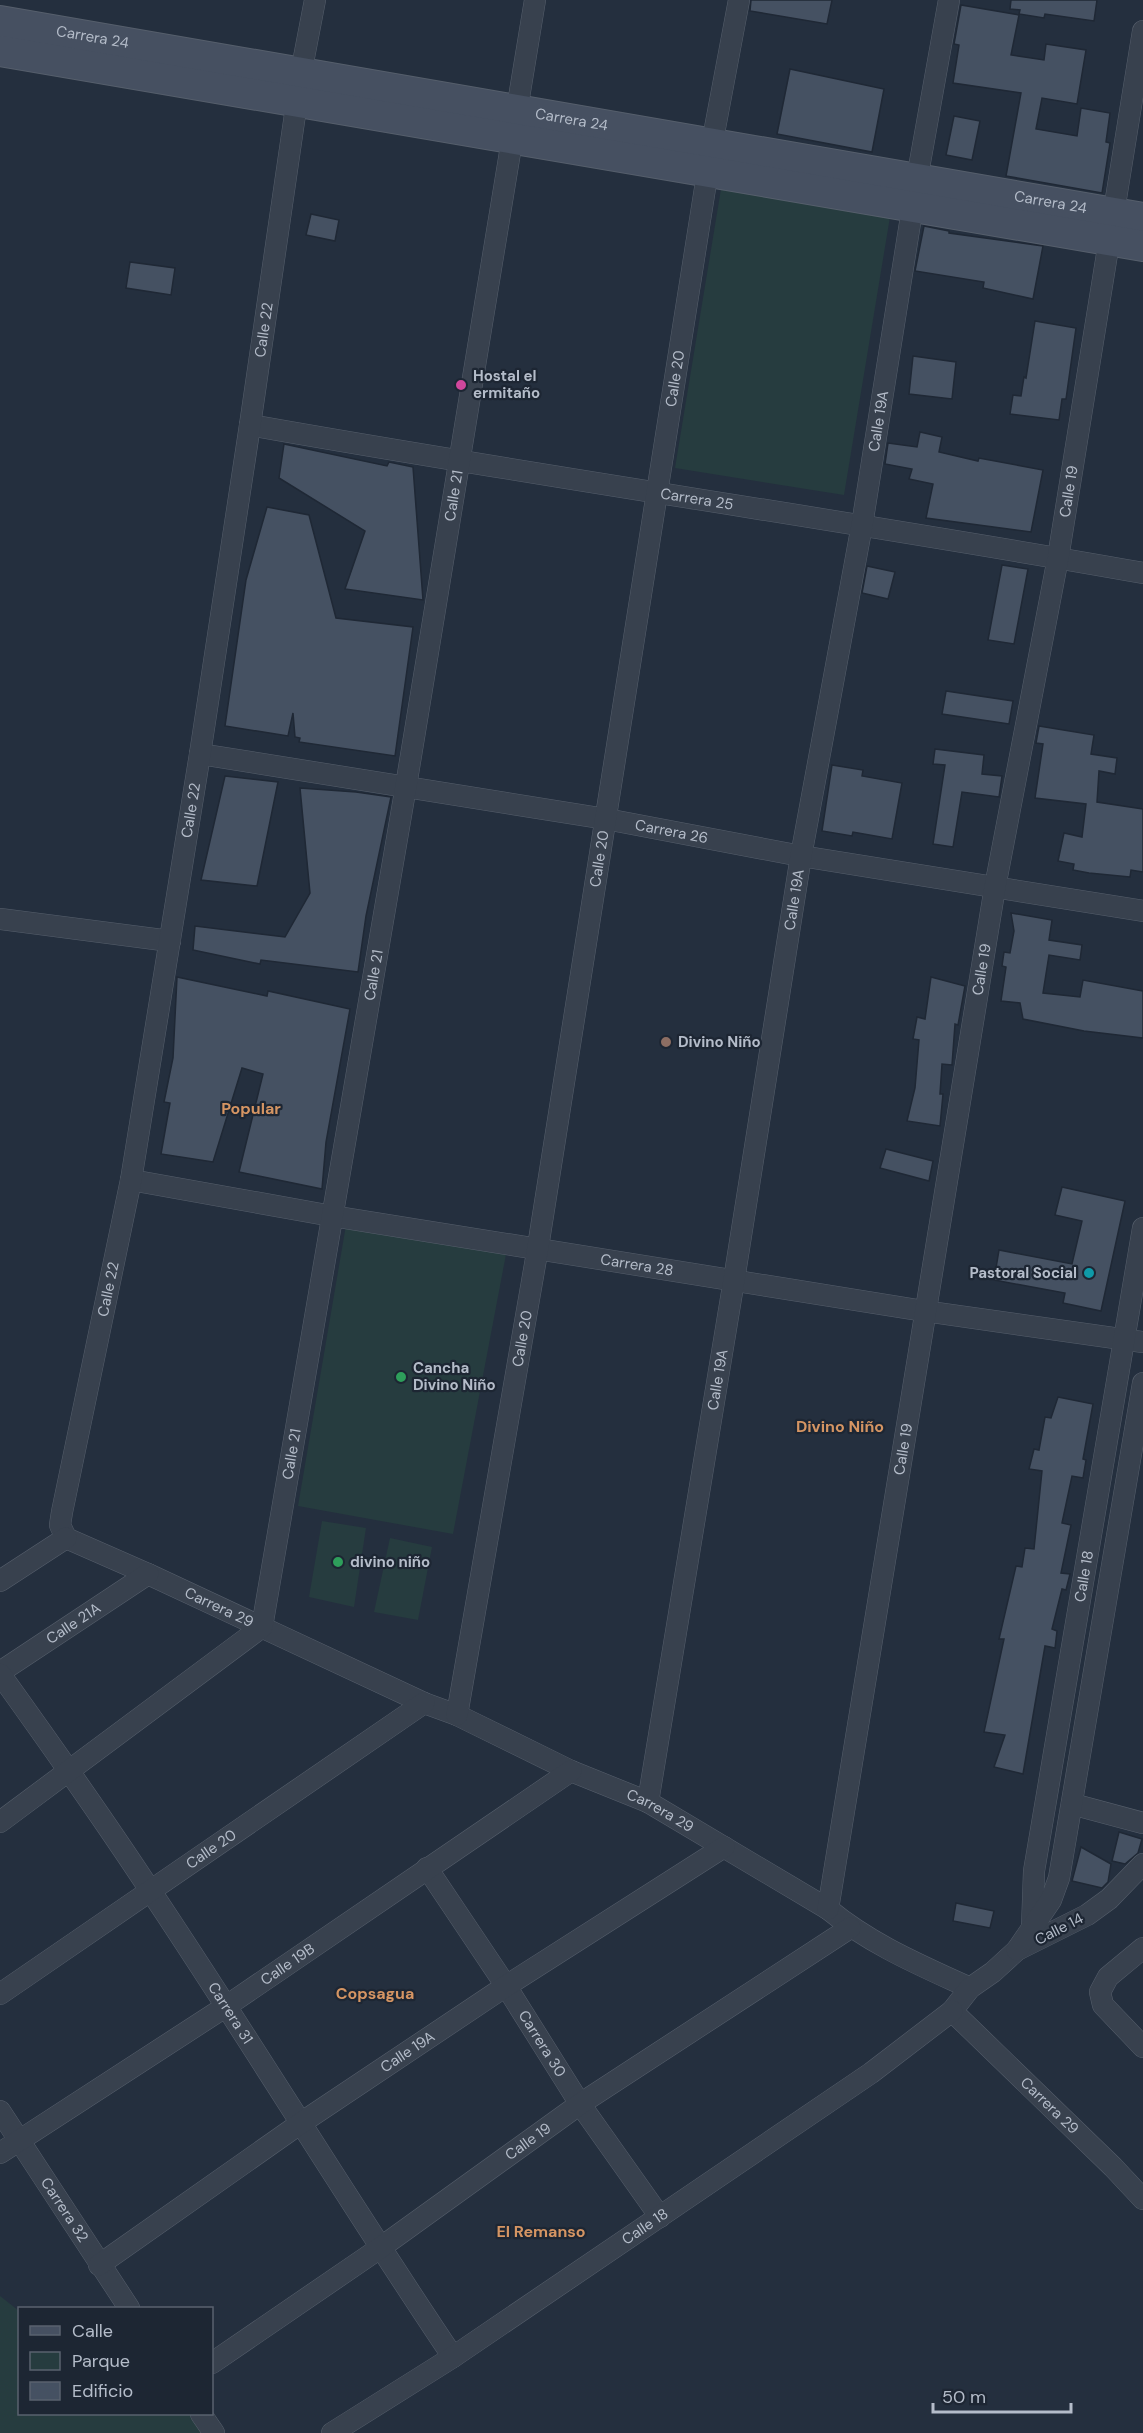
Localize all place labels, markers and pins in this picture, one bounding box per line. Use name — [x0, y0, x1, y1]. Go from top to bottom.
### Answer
place label: Hostal el ermitaño — [473, 366, 540, 403]
marker: Hostal el ermitaño — [454, 378, 468, 392]
place label: Divino Niño — [678, 1032, 761, 1052]
marker: Divino Niño — [659, 1035, 673, 1049]
place label: Pastoral Social — [970, 1263, 1077, 1283]
marker: Pastoral Social — [1082, 1266, 1096, 1280]
place label: Cancha Divino Niño — [413, 1358, 496, 1395]
marker: Cancha Divino Niño — [394, 1370, 408, 1384]
place label: divino niño — [350, 1552, 430, 1572]
marker: divino niño — [331, 1555, 345, 1569]

